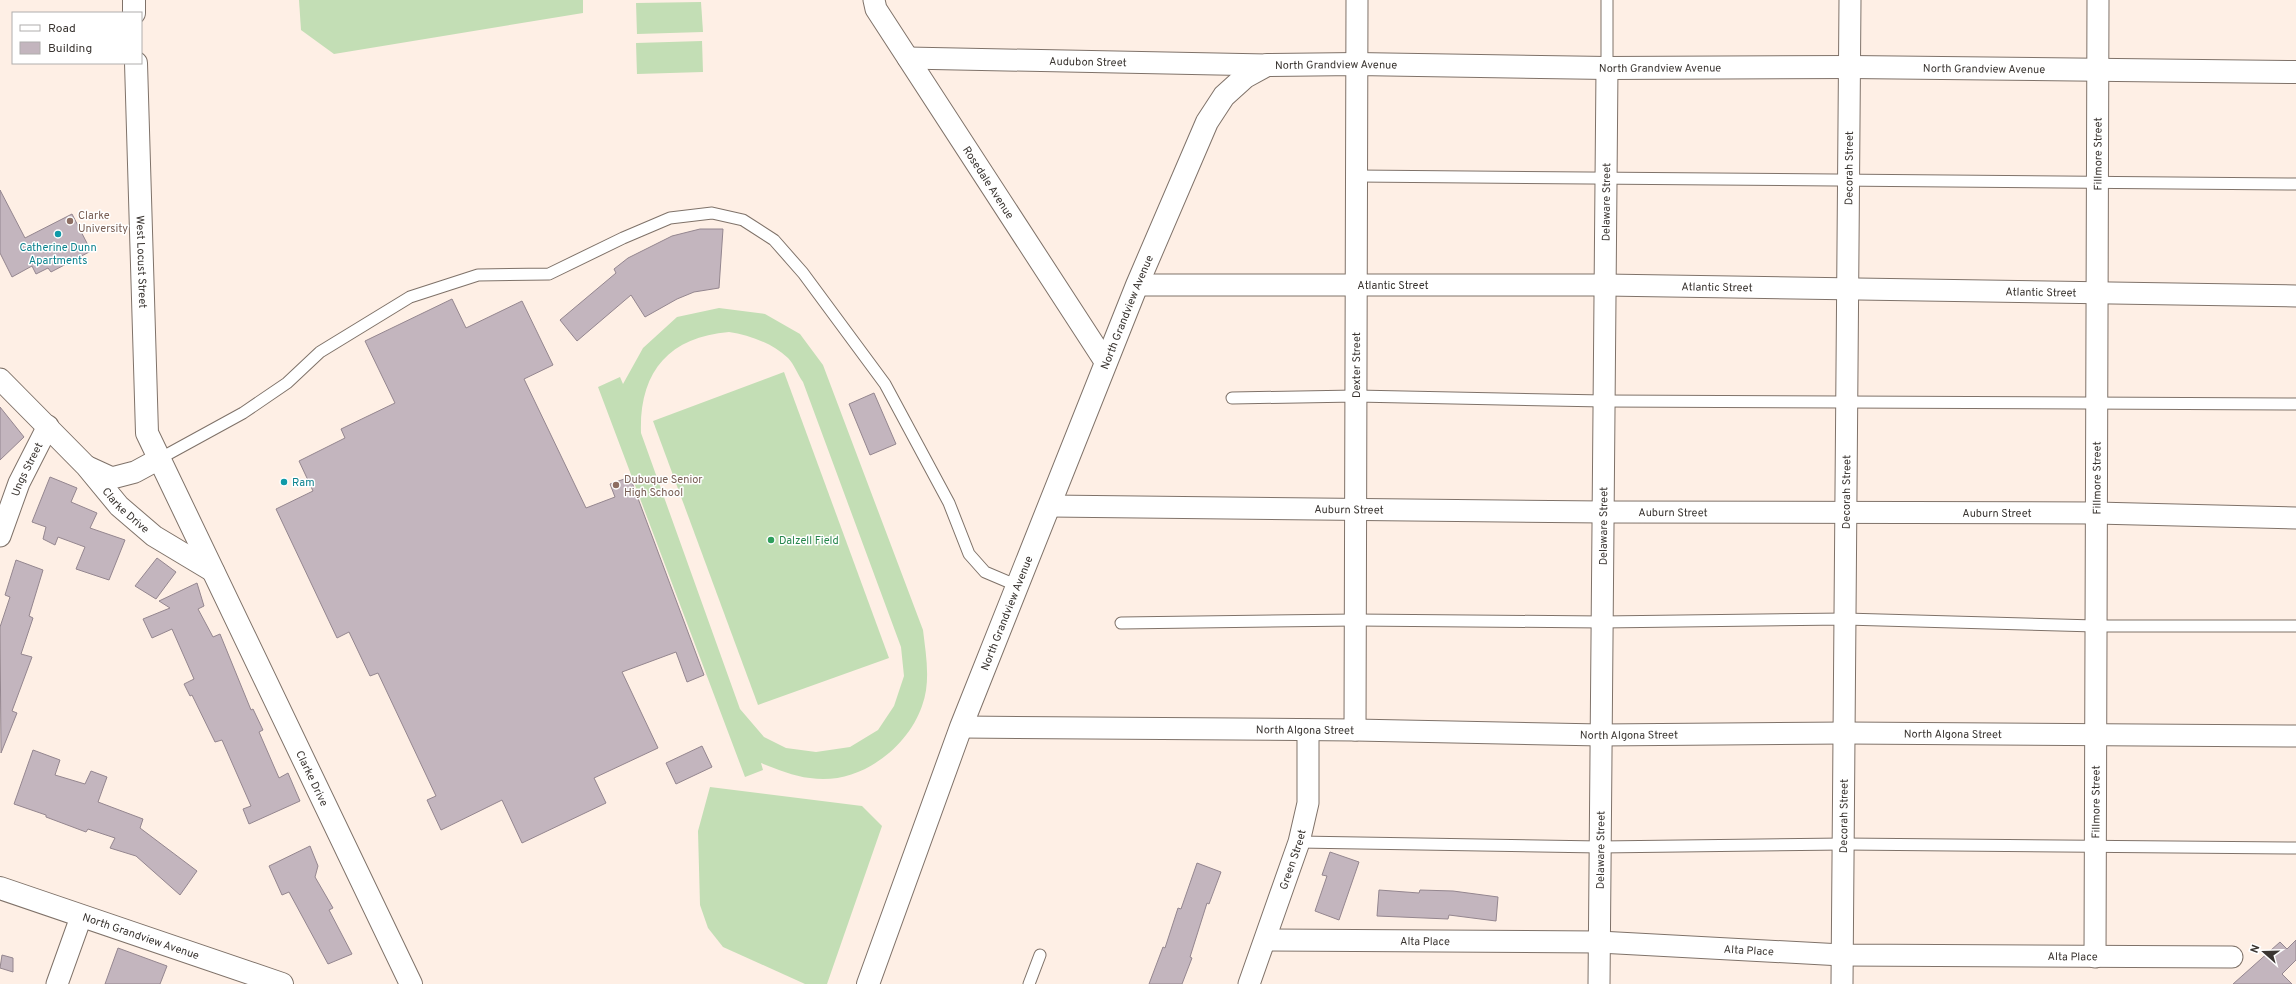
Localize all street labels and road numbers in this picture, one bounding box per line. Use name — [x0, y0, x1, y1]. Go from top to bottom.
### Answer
street label: Audubon Street — [1049, 55, 1127, 70]
street label: North Grandview Avenue — [1275, 58, 1397, 73]
street label: North Grandview Avenue — [1599, 62, 1721, 76]
street label: North Grandview Avenue — [1923, 62, 2045, 77]
street label: Fillmore Street — [2091, 117, 2106, 191]
street label: Decorah Street — [1842, 131, 1857, 205]
street label: Rosedale Avenue — [959, 144, 1017, 222]
street label: Delaware Street — [1599, 163, 1614, 241]
street label: West Locust Street — [133, 215, 149, 309]
street label: North Grandview Avenue — [1098, 253, 1157, 372]
street label: Atlantic Street — [1357, 279, 1429, 293]
street label: Atlantic Street — [1681, 280, 1753, 295]
street label: Atlantic Street — [2005, 285, 2077, 301]
street label: Dexter Street — [1350, 332, 1364, 398]
street label: Ungs Street — [9, 440, 46, 498]
street label: Fillmore Street — [2090, 441, 2105, 515]
street label: Decorah Street — [1840, 455, 1854, 529]
street label: Clarke Drive — [99, 485, 152, 537]
street label: Delaware Street — [1597, 487, 1611, 565]
street label: Auburn Street — [1314, 503, 1384, 518]
street label: Auburn Street — [1638, 506, 1708, 520]
street label: Auburn Street — [1962, 507, 2032, 521]
street label: North Grandview Avenue — [978, 554, 1036, 673]
street label: North Algona Street — [1256, 723, 1354, 738]
street label: North Algona Street — [1904, 727, 2002, 742]
street label: North Algona Street — [1580, 728, 1678, 743]
street label: Clarke Drive — [292, 748, 331, 809]
street label: Fillmore Street — [2089, 765, 2104, 839]
street label: Decorah Street — [1837, 779, 1852, 853]
street label: Delaware Street — [1594, 811, 1609, 889]
street label: Green Street — [1277, 828, 1310, 892]
street label: North Grandview Avenue — [81, 911, 201, 963]
street label: Alta Place — [1400, 935, 1450, 949]
street label: Alta Place — [1723, 943, 1774, 959]
street label: Alta Place — [2048, 950, 2098, 964]

